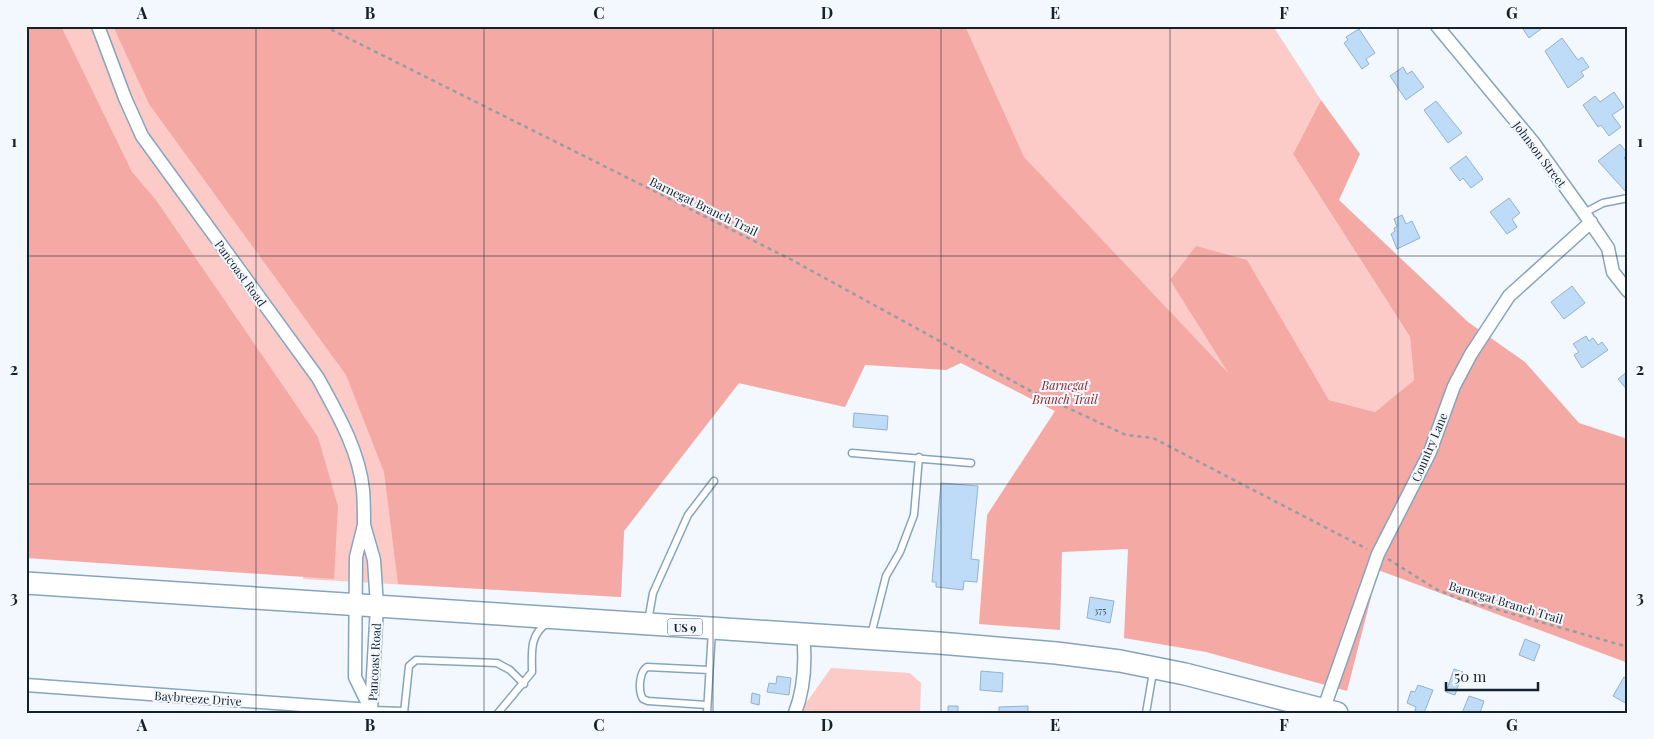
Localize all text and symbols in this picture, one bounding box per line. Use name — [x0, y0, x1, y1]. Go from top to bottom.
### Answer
text: A — [136, 2, 148, 23]
text: B — [365, 2, 376, 23]
text: C — [593, 2, 605, 23]
text: D — [821, 2, 833, 23]
text: E — [1050, 2, 1060, 23]
text: F — [1279, 2, 1289, 23]
text: G — [1506, 2, 1518, 23]
street label: Johnson Street — [1509, 117, 1571, 191]
text: 1 — [11, 130, 17, 151]
text: 1 — [1637, 130, 1643, 151]
street label: Barnegat Branch Trail — [647, 173, 761, 239]
street label: Pancoast Road — [212, 237, 270, 309]
text: 2 — [10, 358, 18, 379]
text: 2 — [1636, 358, 1644, 379]
park label: Barnegat Branch Trail — [1031, 377, 1098, 407]
street label: Country Lane — [1407, 410, 1451, 484]
street label: Barnegat Branch Trail — [1447, 577, 1566, 627]
text: 3 — [10, 586, 18, 607]
text: 3 — [1636, 586, 1644, 607]
house number: 375 — [1094, 603, 1106, 617]
road number: US 9 — [668, 618, 702, 636]
street label: Pancoast Road — [364, 623, 384, 701]
scale bar — [1446, 659, 1539, 691]
text: 50 m — [1454, 666, 1487, 686]
street label: Baybreeze Drive — [154, 687, 242, 709]
text: A — [136, 714, 148, 735]
text: B — [365, 714, 376, 735]
text: C — [593, 714, 605, 735]
text: D — [821, 714, 833, 735]
text: E — [1050, 714, 1060, 735]
text: F — [1279, 714, 1289, 735]
text: G — [1506, 714, 1518, 735]

